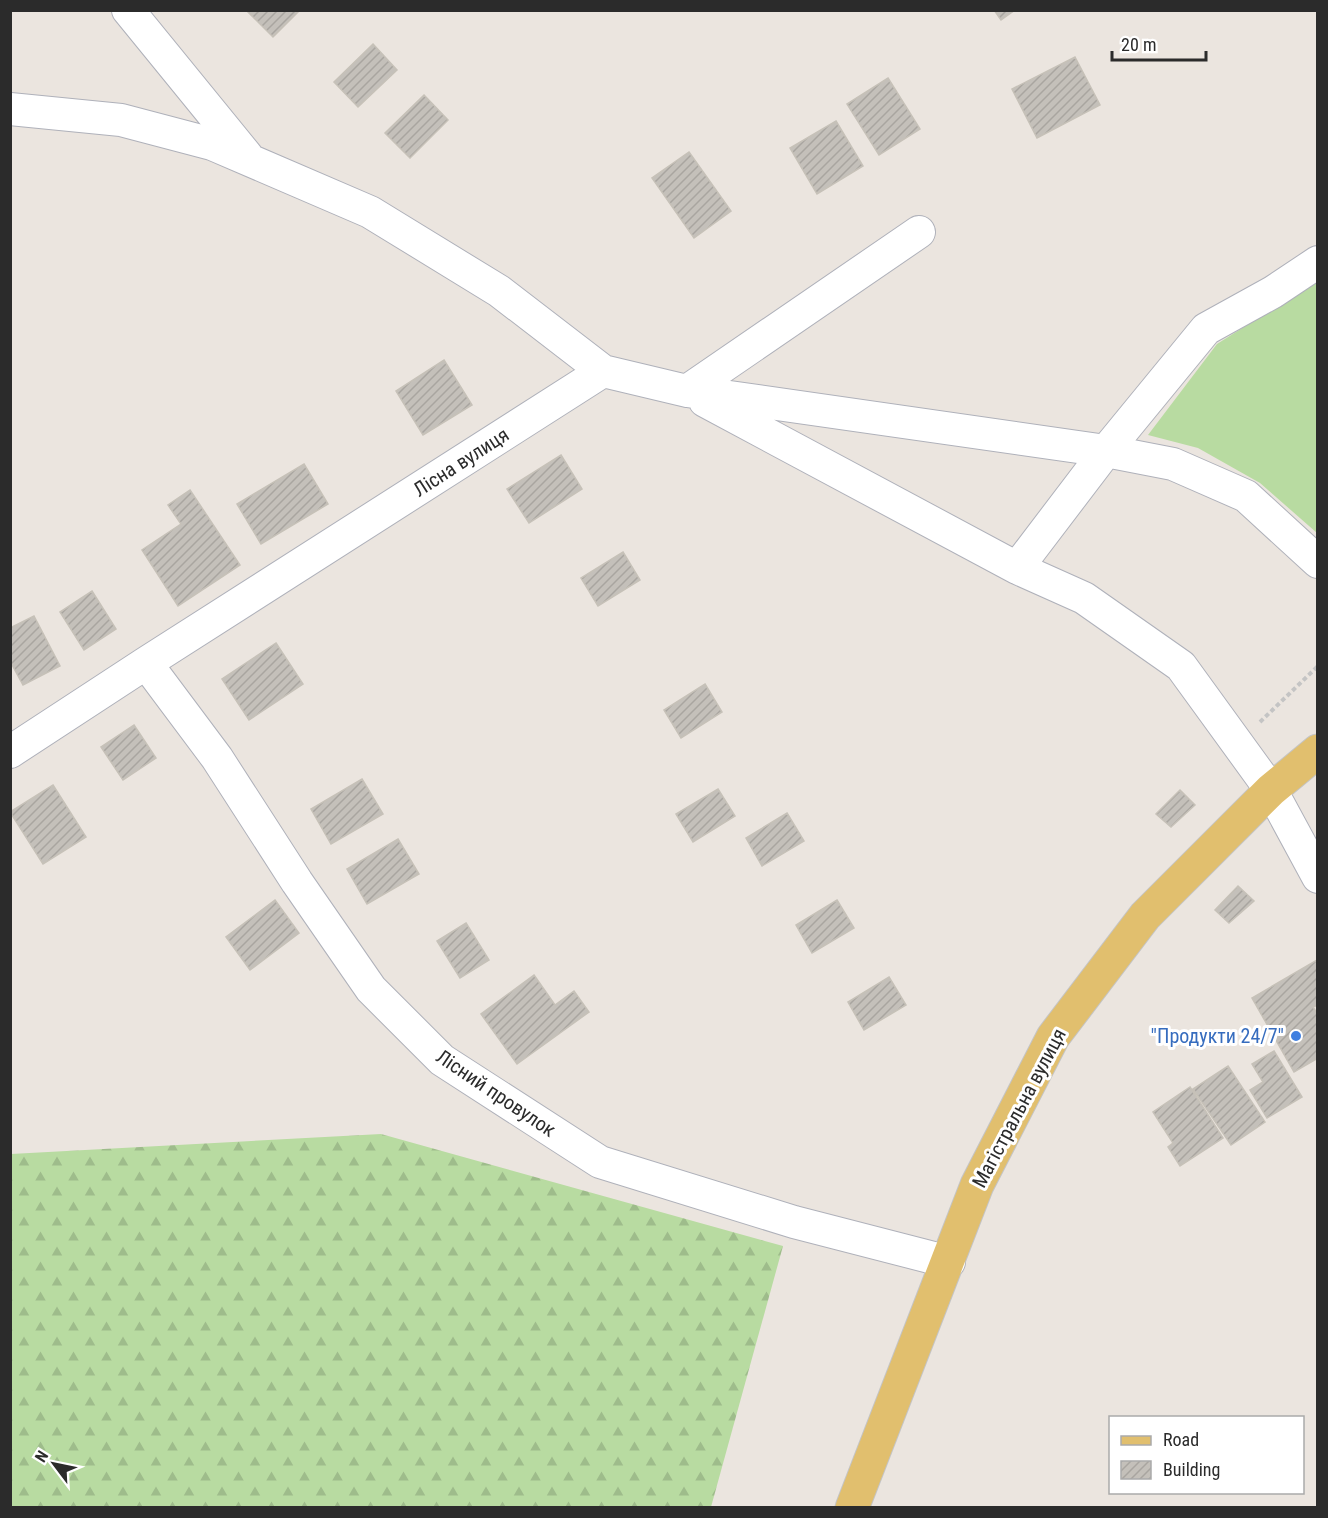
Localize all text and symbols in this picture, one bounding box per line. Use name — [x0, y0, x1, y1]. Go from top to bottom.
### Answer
scale bar — [1112, 24, 1206, 62]
text: 20 m — [1121, 34, 1156, 55]
street label: Лісна вулиця — [409, 422, 513, 502]
street label: Магістральна вулиця — [967, 1024, 1071, 1192]
place label: "Продукти 24/7" — [1151, 1024, 1284, 1048]
marker: "Продукти 24/7" — [1289, 1029, 1303, 1043]
street label: Лісний провулок — [432, 1044, 561, 1142]
legend — [1109, 1416, 1304, 1494]
text: Road — [1163, 1429, 1199, 1450]
north arrow — [24, 1434, 84, 1494]
text: N — [31, 1447, 52, 1466]
text: Building — [1163, 1459, 1220, 1480]

